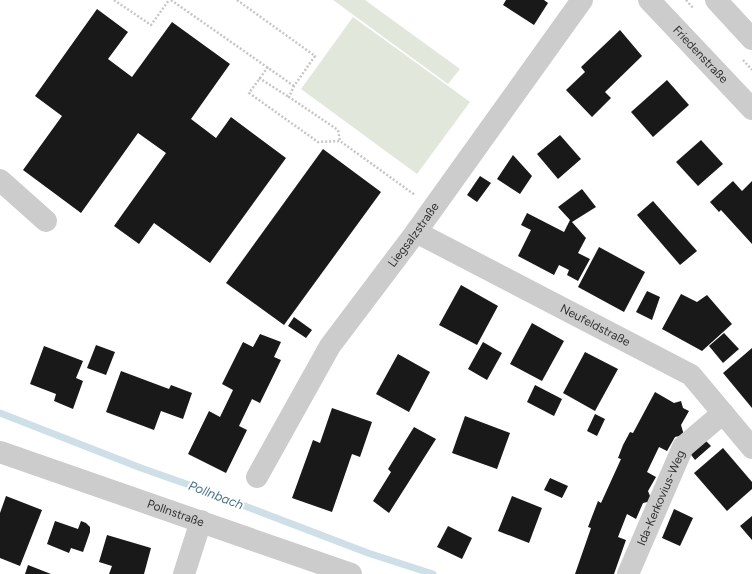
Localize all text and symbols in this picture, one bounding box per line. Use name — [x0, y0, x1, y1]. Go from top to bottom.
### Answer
street label: Friedenstraße — [670, 23, 731, 86]
street label: Liegsalzstraße — [385, 199, 442, 270]
street label: Neufeldstraße — [558, 301, 633, 349]
street label: Ida-Kerkovius-Weg — [634, 448, 688, 548]
water label: Pollnbach — [186, 478, 246, 512]
street label: Pollnstraße — [145, 497, 206, 530]

